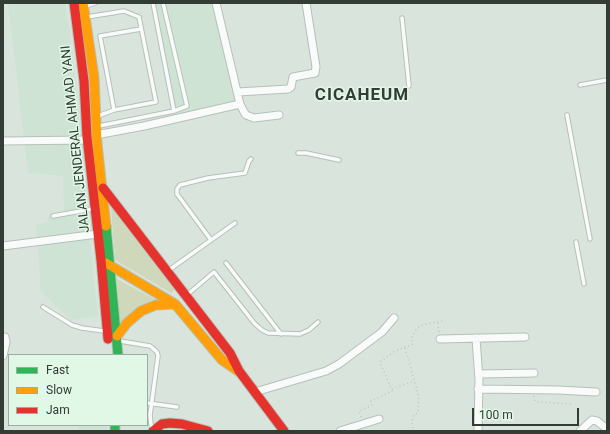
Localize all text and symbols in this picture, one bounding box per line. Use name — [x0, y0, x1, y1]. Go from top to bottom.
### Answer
street label: JALAN JENDERAL AHMAD YANI — [58, 45, 94, 233]
district label: CICAHEUM — [315, 86, 409, 106]
legend — [8, 354, 148, 426]
text: Fast — [46, 363, 69, 377]
text: Slow — [46, 383, 72, 397]
scale bar — [474, 400, 581, 426]
text: Jam — [46, 403, 70, 417]
text: 100 m — [479, 408, 513, 422]

